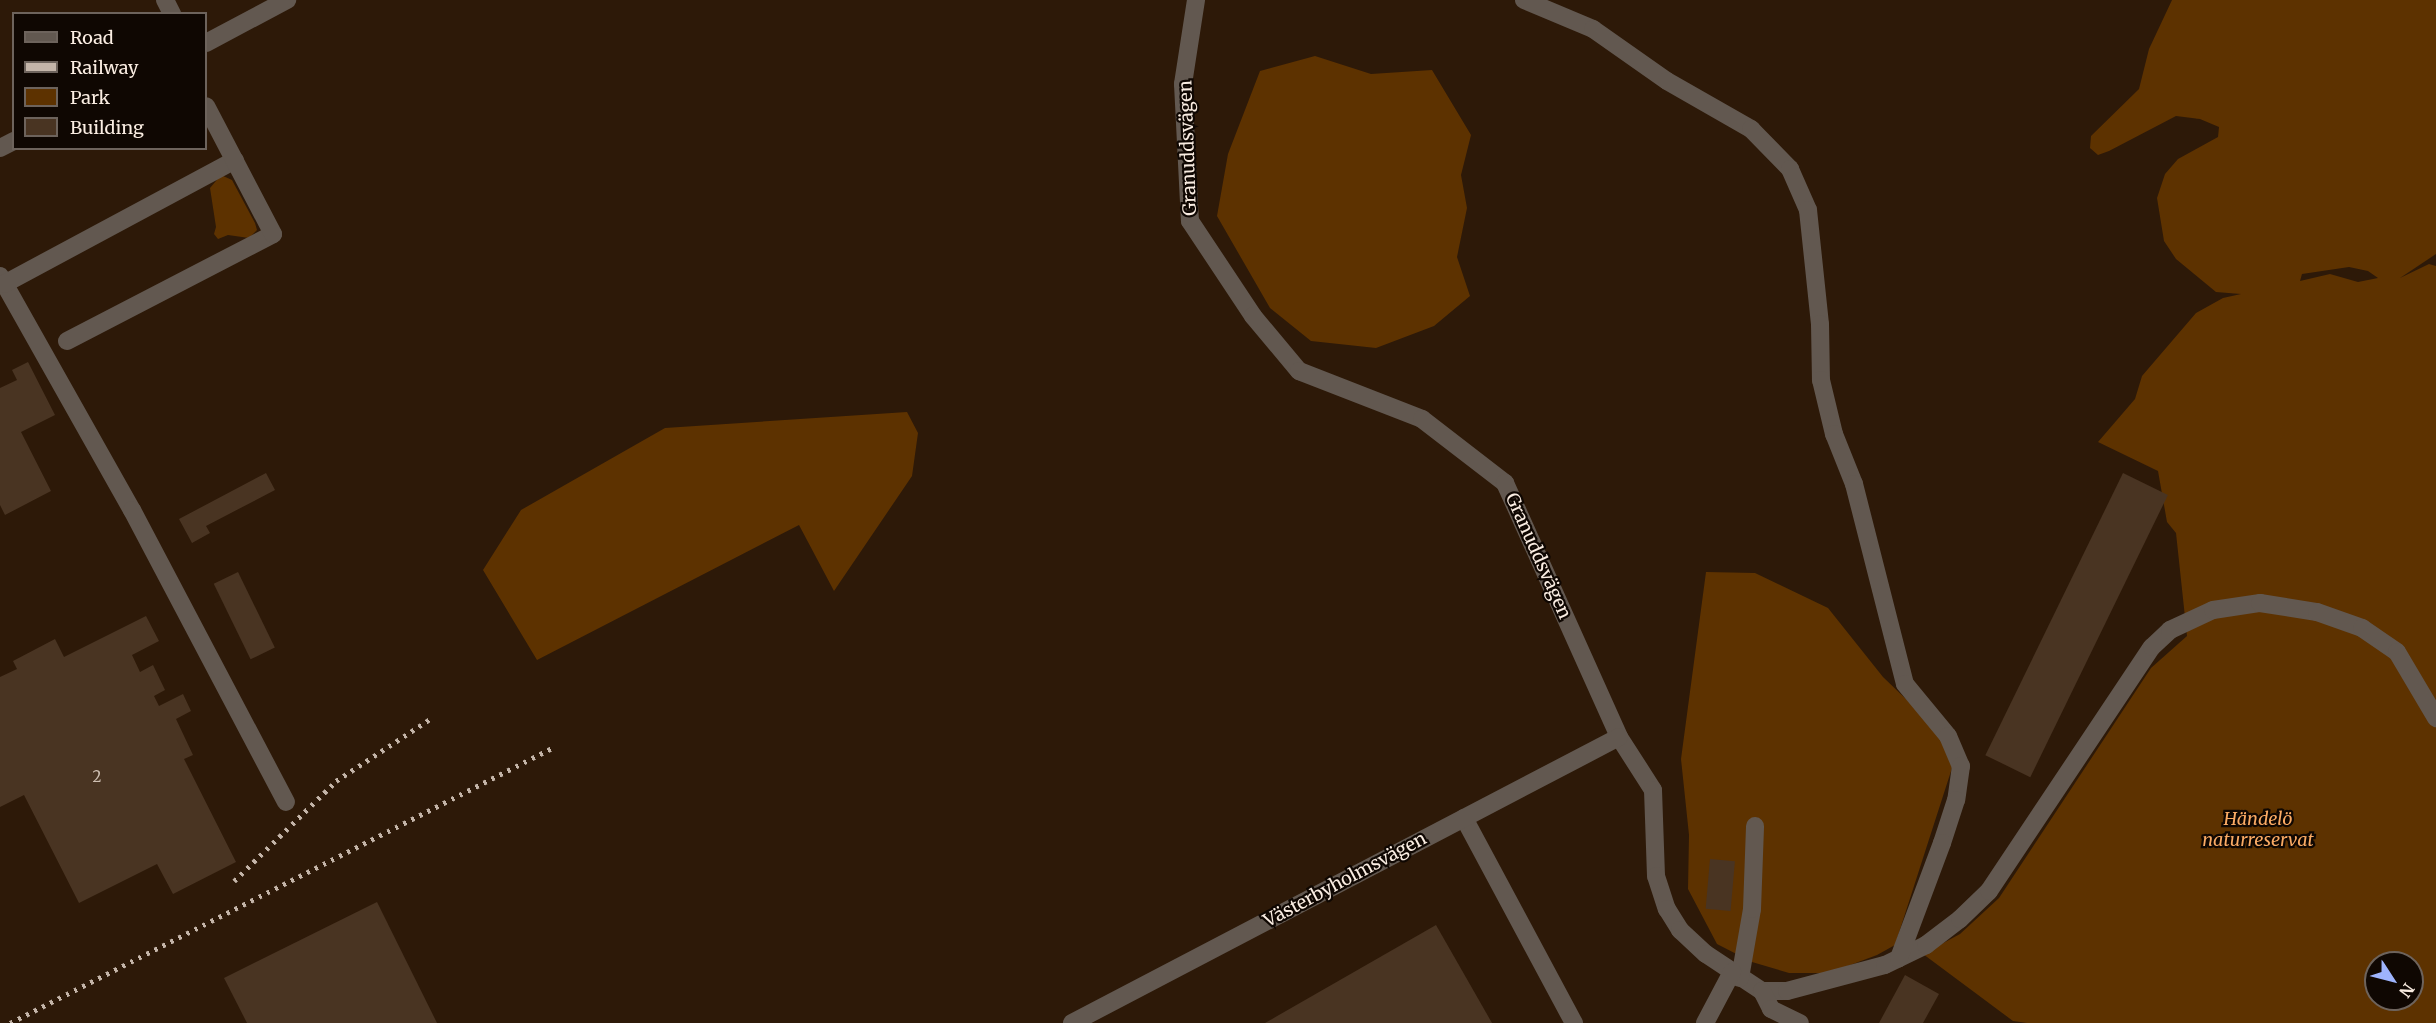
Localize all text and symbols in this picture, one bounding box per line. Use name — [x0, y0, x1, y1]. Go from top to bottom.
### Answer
legend — [12, 12, 207, 150]
text: Road — [70, 26, 114, 49]
text: Railway — [70, 56, 138, 79]
street label: Granuddsvägen — [1175, 80, 1201, 216]
text: Park — [70, 86, 110, 109]
text: Building — [70, 116, 144, 139]
street label: Granuddsvägen — [1501, 490, 1575, 622]
house number: 2 — [93, 768, 101, 786]
park label: Händelö naturreservat — [2202, 809, 2314, 852]
street label: Västerbyholmsvägen — [1260, 828, 1430, 932]
north arrow — [2364, 951, 2424, 1011]
text: N — [2395, 979, 2419, 1001]

